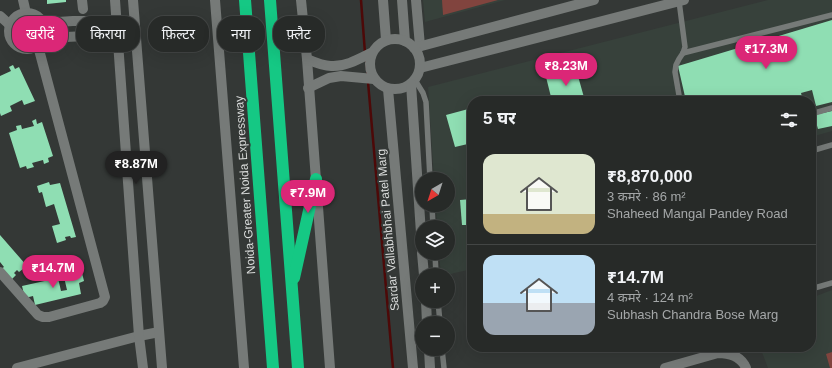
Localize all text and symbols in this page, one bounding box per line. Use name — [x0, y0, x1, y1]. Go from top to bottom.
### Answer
chip: खरीदें — [12, 16, 68, 52]
chip: किराया — [76, 16, 140, 52]
chip: फ़िल्टर — [148, 16, 209, 52]
chip: नया — [217, 16, 265, 52]
chip: फ़्लैट — [273, 16, 325, 52]
pin: ₹17.3M — [733, 36, 799, 70]
text: ₹17.3M — [744, 41, 788, 56]
pin: ₹8.23M — [533, 53, 599, 87]
text: ₹8.23M — [544, 58, 588, 73]
street label: Noida-Greater Noida Expressway — [232, 95, 258, 275]
text: 5 घर — [483, 109, 516, 128]
icon: filters — [778, 109, 800, 131]
street label: Sardar Vallabhbhai Patel Marg — [374, 148, 402, 312]
pin: ₹8.87M — [103, 151, 169, 185]
text: ₹8.87M — [114, 156, 158, 171]
text: ₹8,870,000 — [607, 167, 692, 186]
icon: home — [515, 170, 563, 218]
north arrow — [415, 172, 455, 212]
map controls — [415, 172, 455, 356]
pin: ₹7.9M — [280, 180, 336, 214]
text: ₹7.9M — [290, 185, 326, 200]
text: 3 कमरे · 86 m² — [607, 189, 686, 204]
text: Shaheed Mangal Pandey Road — [607, 206, 788, 221]
button: layers — [415, 220, 455, 260]
pin: ₹14.7M — [20, 255, 86, 289]
text: ₹14.7M — [31, 260, 75, 275]
button: + — [415, 268, 455, 308]
text: ₹14.7M — [607, 268, 664, 287]
icon: home — [515, 271, 563, 319]
text: 4 कमरे · 124 m² — [607, 290, 693, 305]
text: Subhash Chandra Bose Marg — [607, 307, 778, 322]
button: − — [415, 316, 455, 356]

